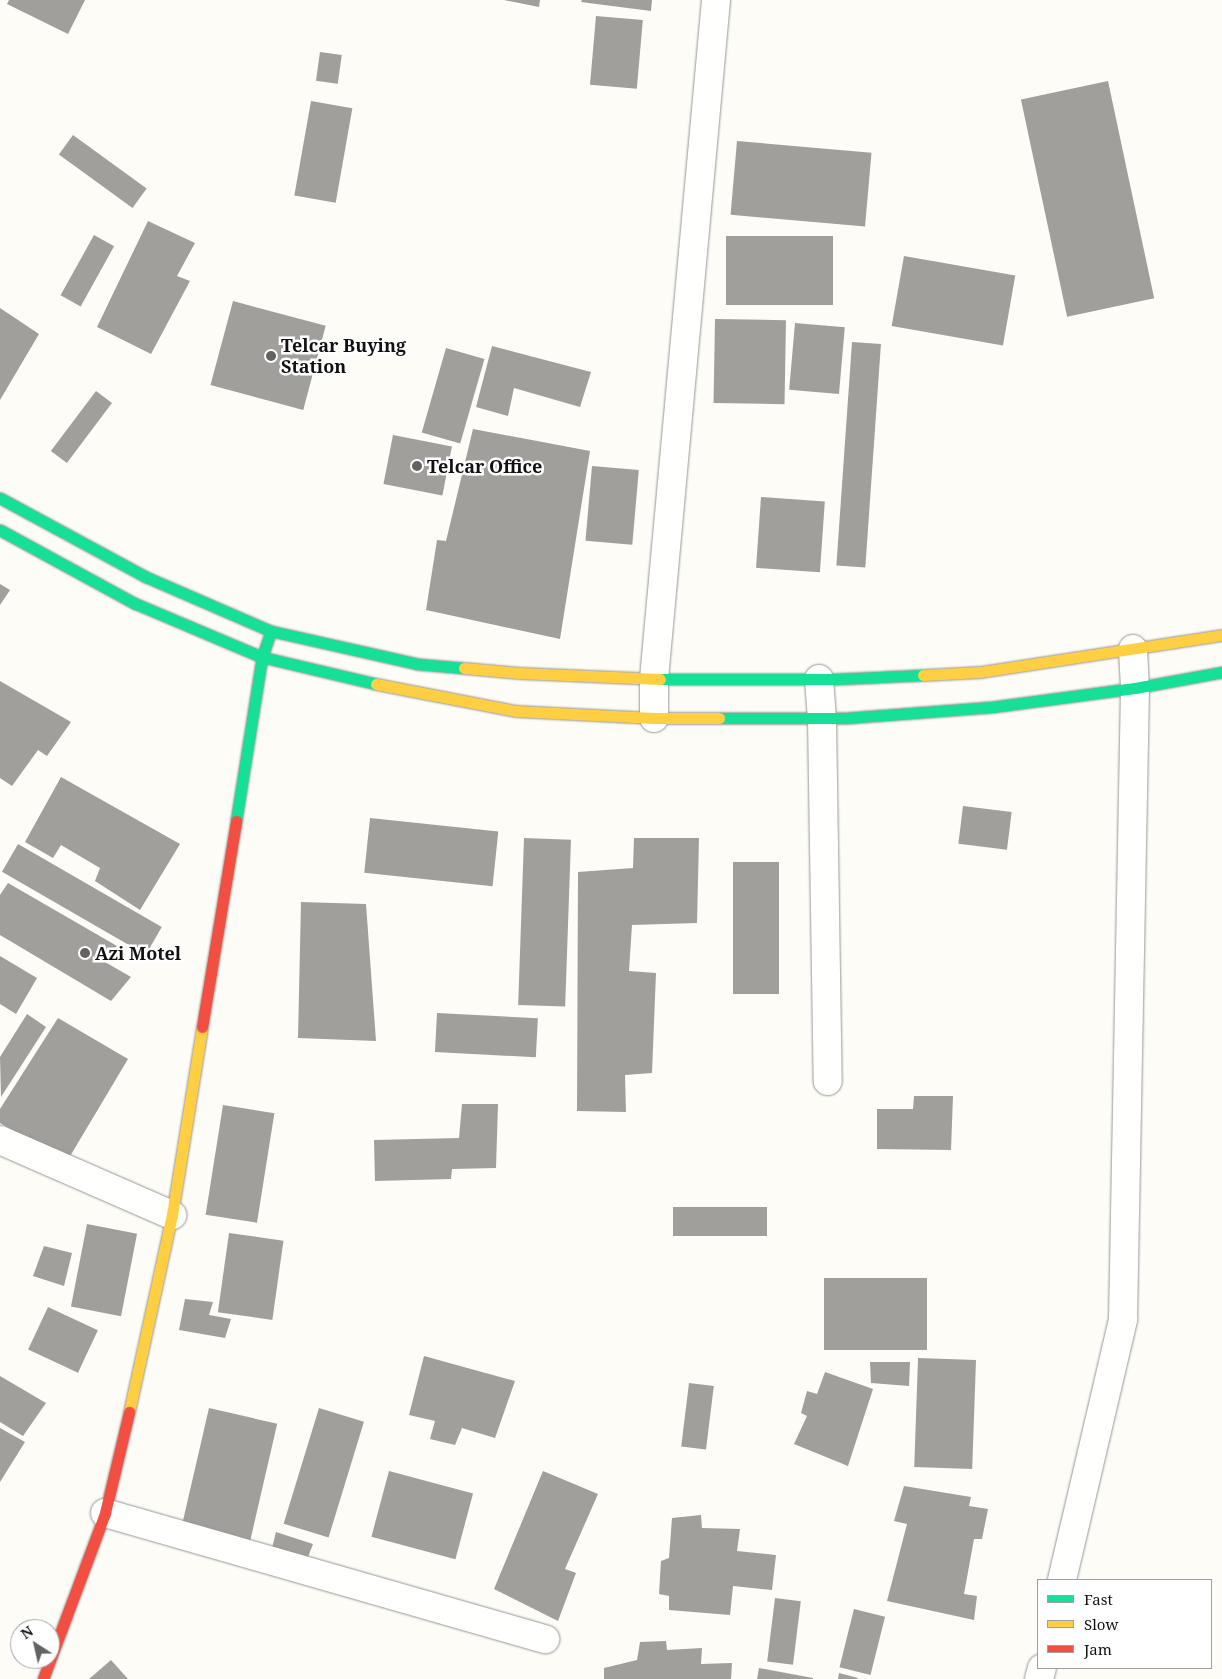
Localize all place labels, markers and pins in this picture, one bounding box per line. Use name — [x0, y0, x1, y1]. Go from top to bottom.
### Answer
place label: Telcar Buying Station — [281, 335, 406, 378]
marker: Telcar Buying Station — [265, 350, 277, 362]
place label: Telcar Office — [427, 455, 542, 477]
marker: Telcar Office — [411, 460, 423, 472]
place label: Azi Motel — [95, 942, 181, 964]
marker: Azi Motel — [79, 947, 91, 959]

